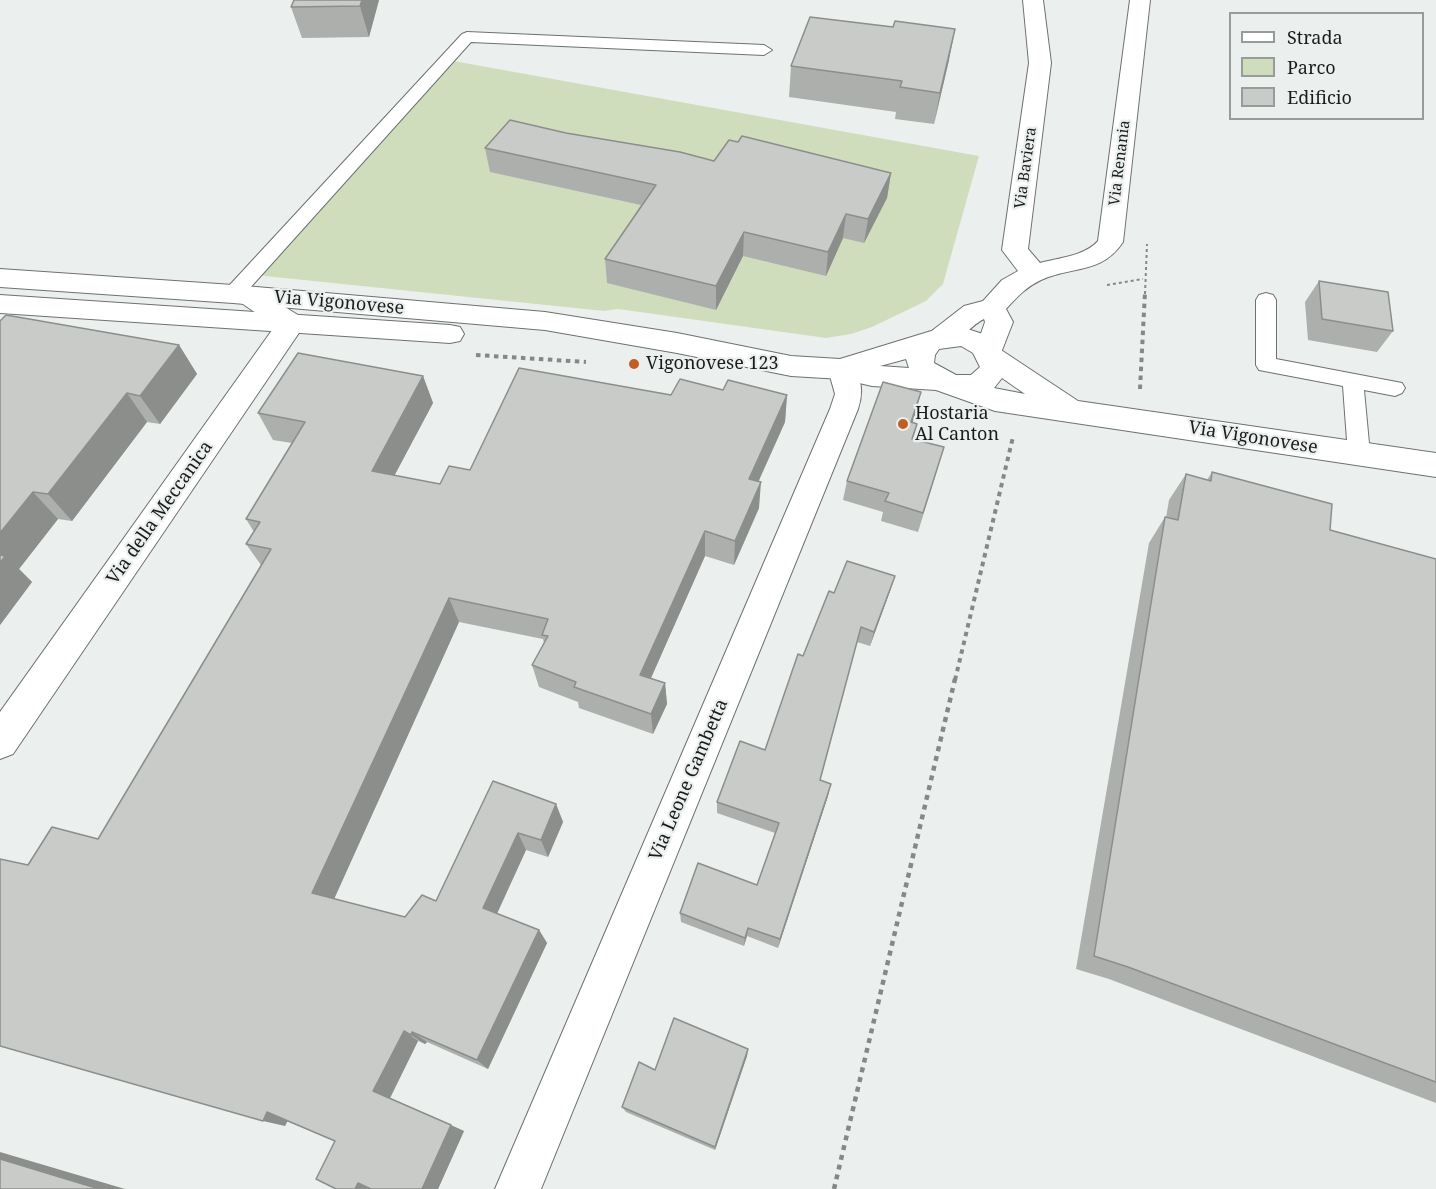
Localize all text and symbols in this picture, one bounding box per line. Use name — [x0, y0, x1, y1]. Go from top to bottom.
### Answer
legend — [1229, 12, 1424, 120]
text: Strada — [1287, 25, 1343, 49]
text: Parco — [1287, 55, 1336, 79]
text: Edificio — [1287, 85, 1352, 109]
street label: Via Renania — [1106, 119, 1134, 207]
street label: Via Baviera — [1011, 126, 1041, 210]
street label: Via Vigonovese — [273, 287, 405, 319]
place label: Vigonovese 123 — [646, 353, 779, 375]
marker: Vigonovese 123 — [627, 357, 641, 371]
place label: Hostaria Al Canton — [915, 403, 999, 446]
marker: Hostaria Al Canton — [896, 417, 910, 431]
street label: Via Vigonovese — [1187, 417, 1319, 459]
street label: Via della Meccanica — [102, 437, 218, 589]
street label: Via Leone Gambetta — [645, 696, 733, 864]

